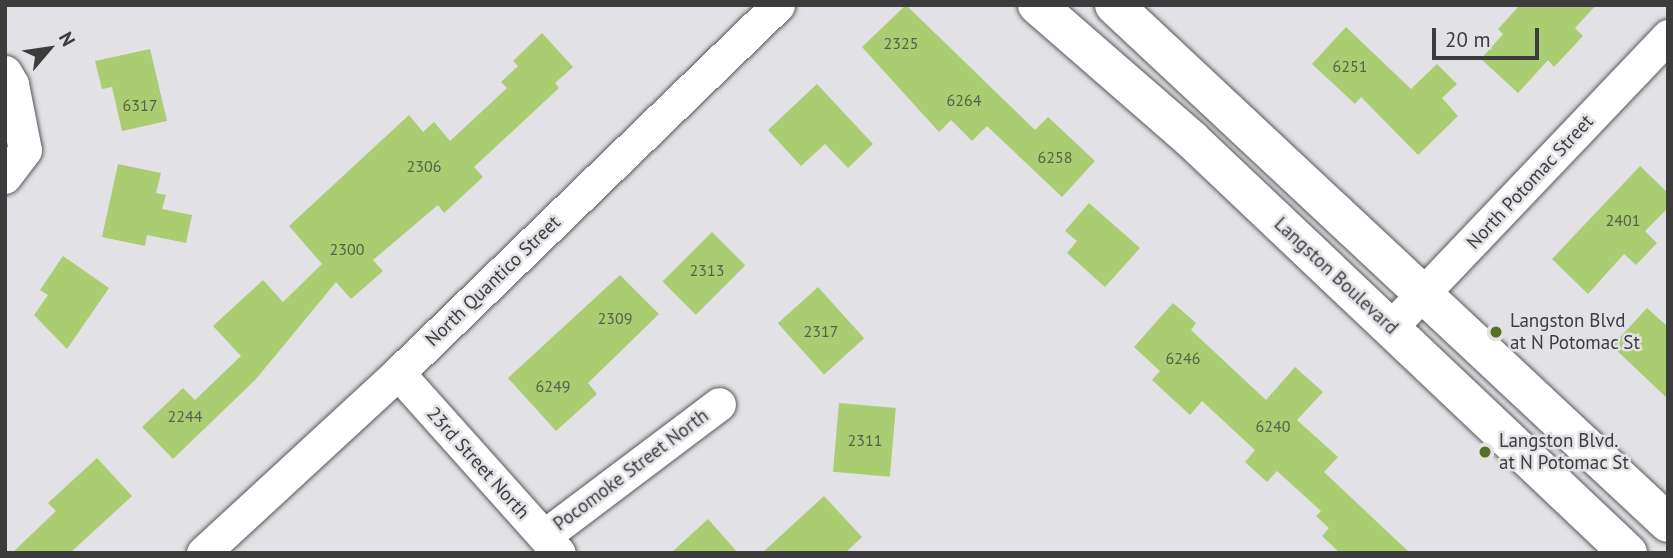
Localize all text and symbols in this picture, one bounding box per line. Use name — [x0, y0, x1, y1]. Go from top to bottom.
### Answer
north arrow — [14, 14, 84, 84]
scale bar — [1435, 14, 1542, 58]
text: 20 m — [1445, 26, 1491, 53]
text: N — [54, 28, 81, 50]
house number: 2325 — [884, 33, 918, 53]
house number: 6251 — [1333, 56, 1367, 76]
house number: 6264 — [947, 90, 981, 110]
house number: 6317 — [123, 95, 157, 115]
street label: North Potomac Street — [1462, 110, 1598, 254]
house number: 6258 — [1038, 147, 1072, 167]
house number: 2306 — [407, 156, 441, 176]
house number: 2401 — [1606, 210, 1640, 230]
street label: North Quantico Street — [421, 211, 565, 351]
street label: Langston Boulevard — [1269, 213, 1403, 339]
house number: 2300 — [330, 239, 364, 259]
house number: 2313 — [690, 260, 724, 280]
house number: 2309 — [598, 308, 632, 328]
place label: Langston Blvd at N Potomac St — [1510, 310, 1640, 354]
house number: 2317 — [804, 321, 838, 341]
marker: Langston Blvd at N Potomac St — [1488, 324, 1504, 340]
house number: 6246 — [1166, 348, 1200, 368]
house number: 6249 — [536, 376, 570, 396]
street label: 23rd Street North — [422, 402, 534, 524]
street label: Pocomoke Street North — [549, 404, 713, 536]
house number: 2244 — [168, 406, 202, 426]
house number: 6240 — [1256, 416, 1290, 436]
house number: 2311 — [848, 430, 882, 450]
place label: Langston Blvd. at N Potomac St — [1499, 430, 1629, 474]
marker: Langston Blvd. at N Potomac St — [1477, 444, 1493, 460]

